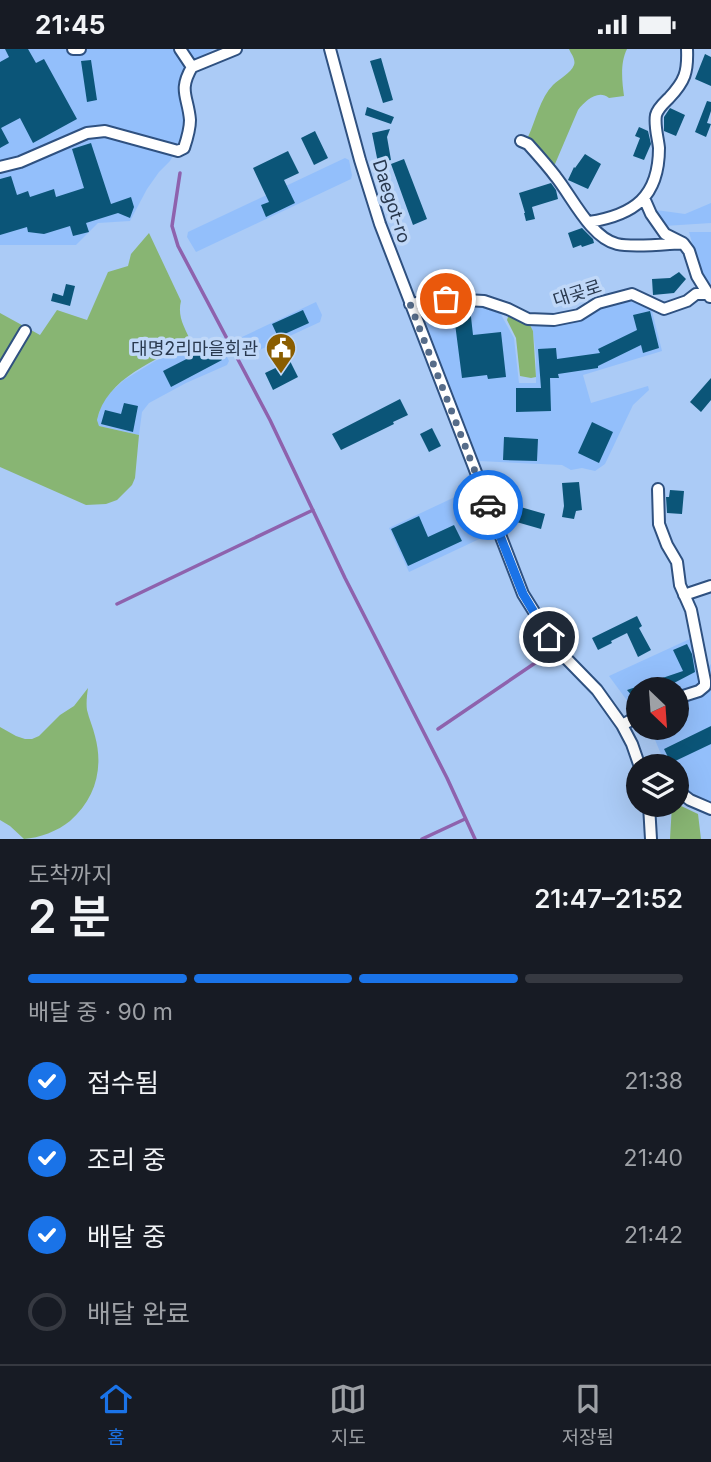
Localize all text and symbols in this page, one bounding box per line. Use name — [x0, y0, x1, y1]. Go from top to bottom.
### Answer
text: 21:45 — [35, 9, 105, 40]
street label: Daegot-ro — [369, 157, 415, 245]
pin — [416, 269, 476, 329]
street label: 대곶로 — [550, 275, 604, 311]
icon: bag — [427, 280, 465, 318]
public building icon: 대명2리마을회관 — [264, 331, 298, 375]
place label: 대명2리마을회관 — [131, 338, 258, 359]
courier — [453, 470, 523, 540]
icon: car — [469, 486, 507, 524]
pin — [519, 607, 579, 667]
icon: home — [530, 618, 568, 656]
north arrow — [626, 677, 690, 740]
map controls — [626, 677, 689, 817]
button: layers — [626, 754, 689, 817]
text: 도착까지 — [28, 861, 113, 889]
text: 21:47–21:52 — [534, 883, 683, 914]
text: 2 분 — [28, 888, 111, 944]
text: 배달 중 · 90 m — [28, 998, 173, 1026]
icon: check — [28, 1062, 66, 1100]
text: 접수됨 — [87, 1067, 159, 1098]
text: 21:38 — [625, 1067, 683, 1095]
icon: check — [28, 1139, 66, 1177]
text: 조리 중 — [87, 1144, 166, 1175]
text: 21:40 — [624, 1144, 683, 1172]
icon: check — [28, 1216, 66, 1254]
text: 배달 중 — [87, 1221, 166, 1252]
text: 21:42 — [624, 1221, 683, 1249]
text: 배달 완료 — [87, 1298, 190, 1329]
tab: 홈 — [97, 1380, 135, 1449]
tab: 지도 — [329, 1380, 367, 1449]
tab: 저장됨 — [561, 1380, 614, 1449]

